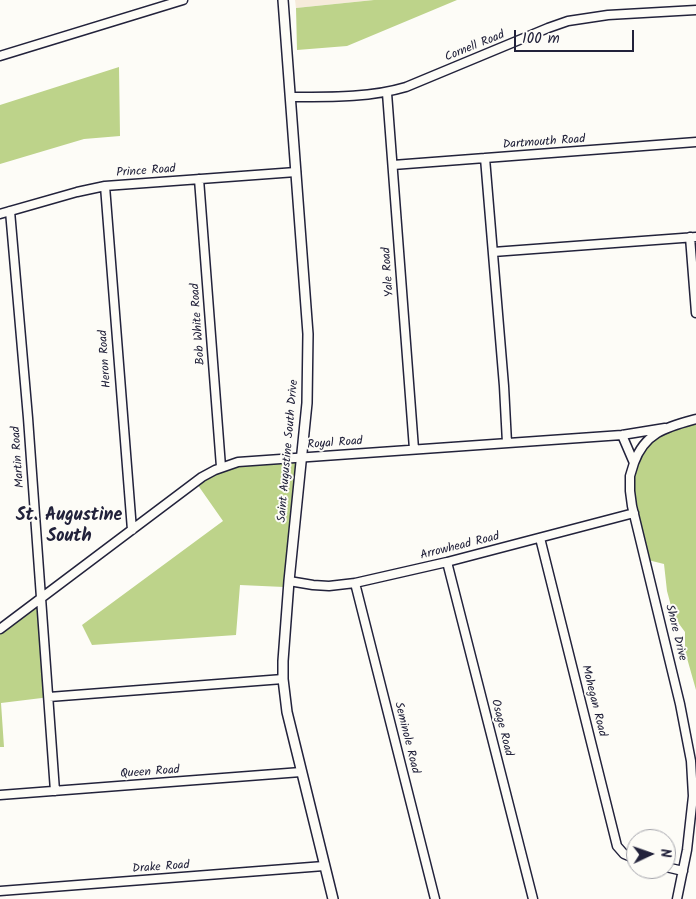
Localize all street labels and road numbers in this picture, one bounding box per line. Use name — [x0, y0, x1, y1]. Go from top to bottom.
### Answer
street label: Cornell Road — [443, 28, 507, 66]
street label: Dartmouth Road — [502, 133, 586, 153]
street label: Prince Road — [116, 163, 176, 181]
street label: Yale Road — [380, 247, 398, 297]
street label: Bob White Road — [189, 283, 209, 365]
street label: Heron Road — [97, 330, 115, 388]
street label: Saint Augustine South Drive — [276, 379, 302, 523]
street label: Martin Road — [10, 426, 28, 488]
street label: Royal Road — [307, 435, 363, 453]
street label: Arrowhead Road — [419, 530, 501, 564]
street label: Shore Drive — [661, 603, 689, 663]
street label: Mohegan Road — [577, 664, 609, 738]
street label: Osage Road — [487, 698, 515, 758]
street label: Seminole Road — [390, 701, 422, 775]
street label: Queen Road — [120, 764, 180, 782]
street label: Drake Road — [132, 859, 190, 877]

